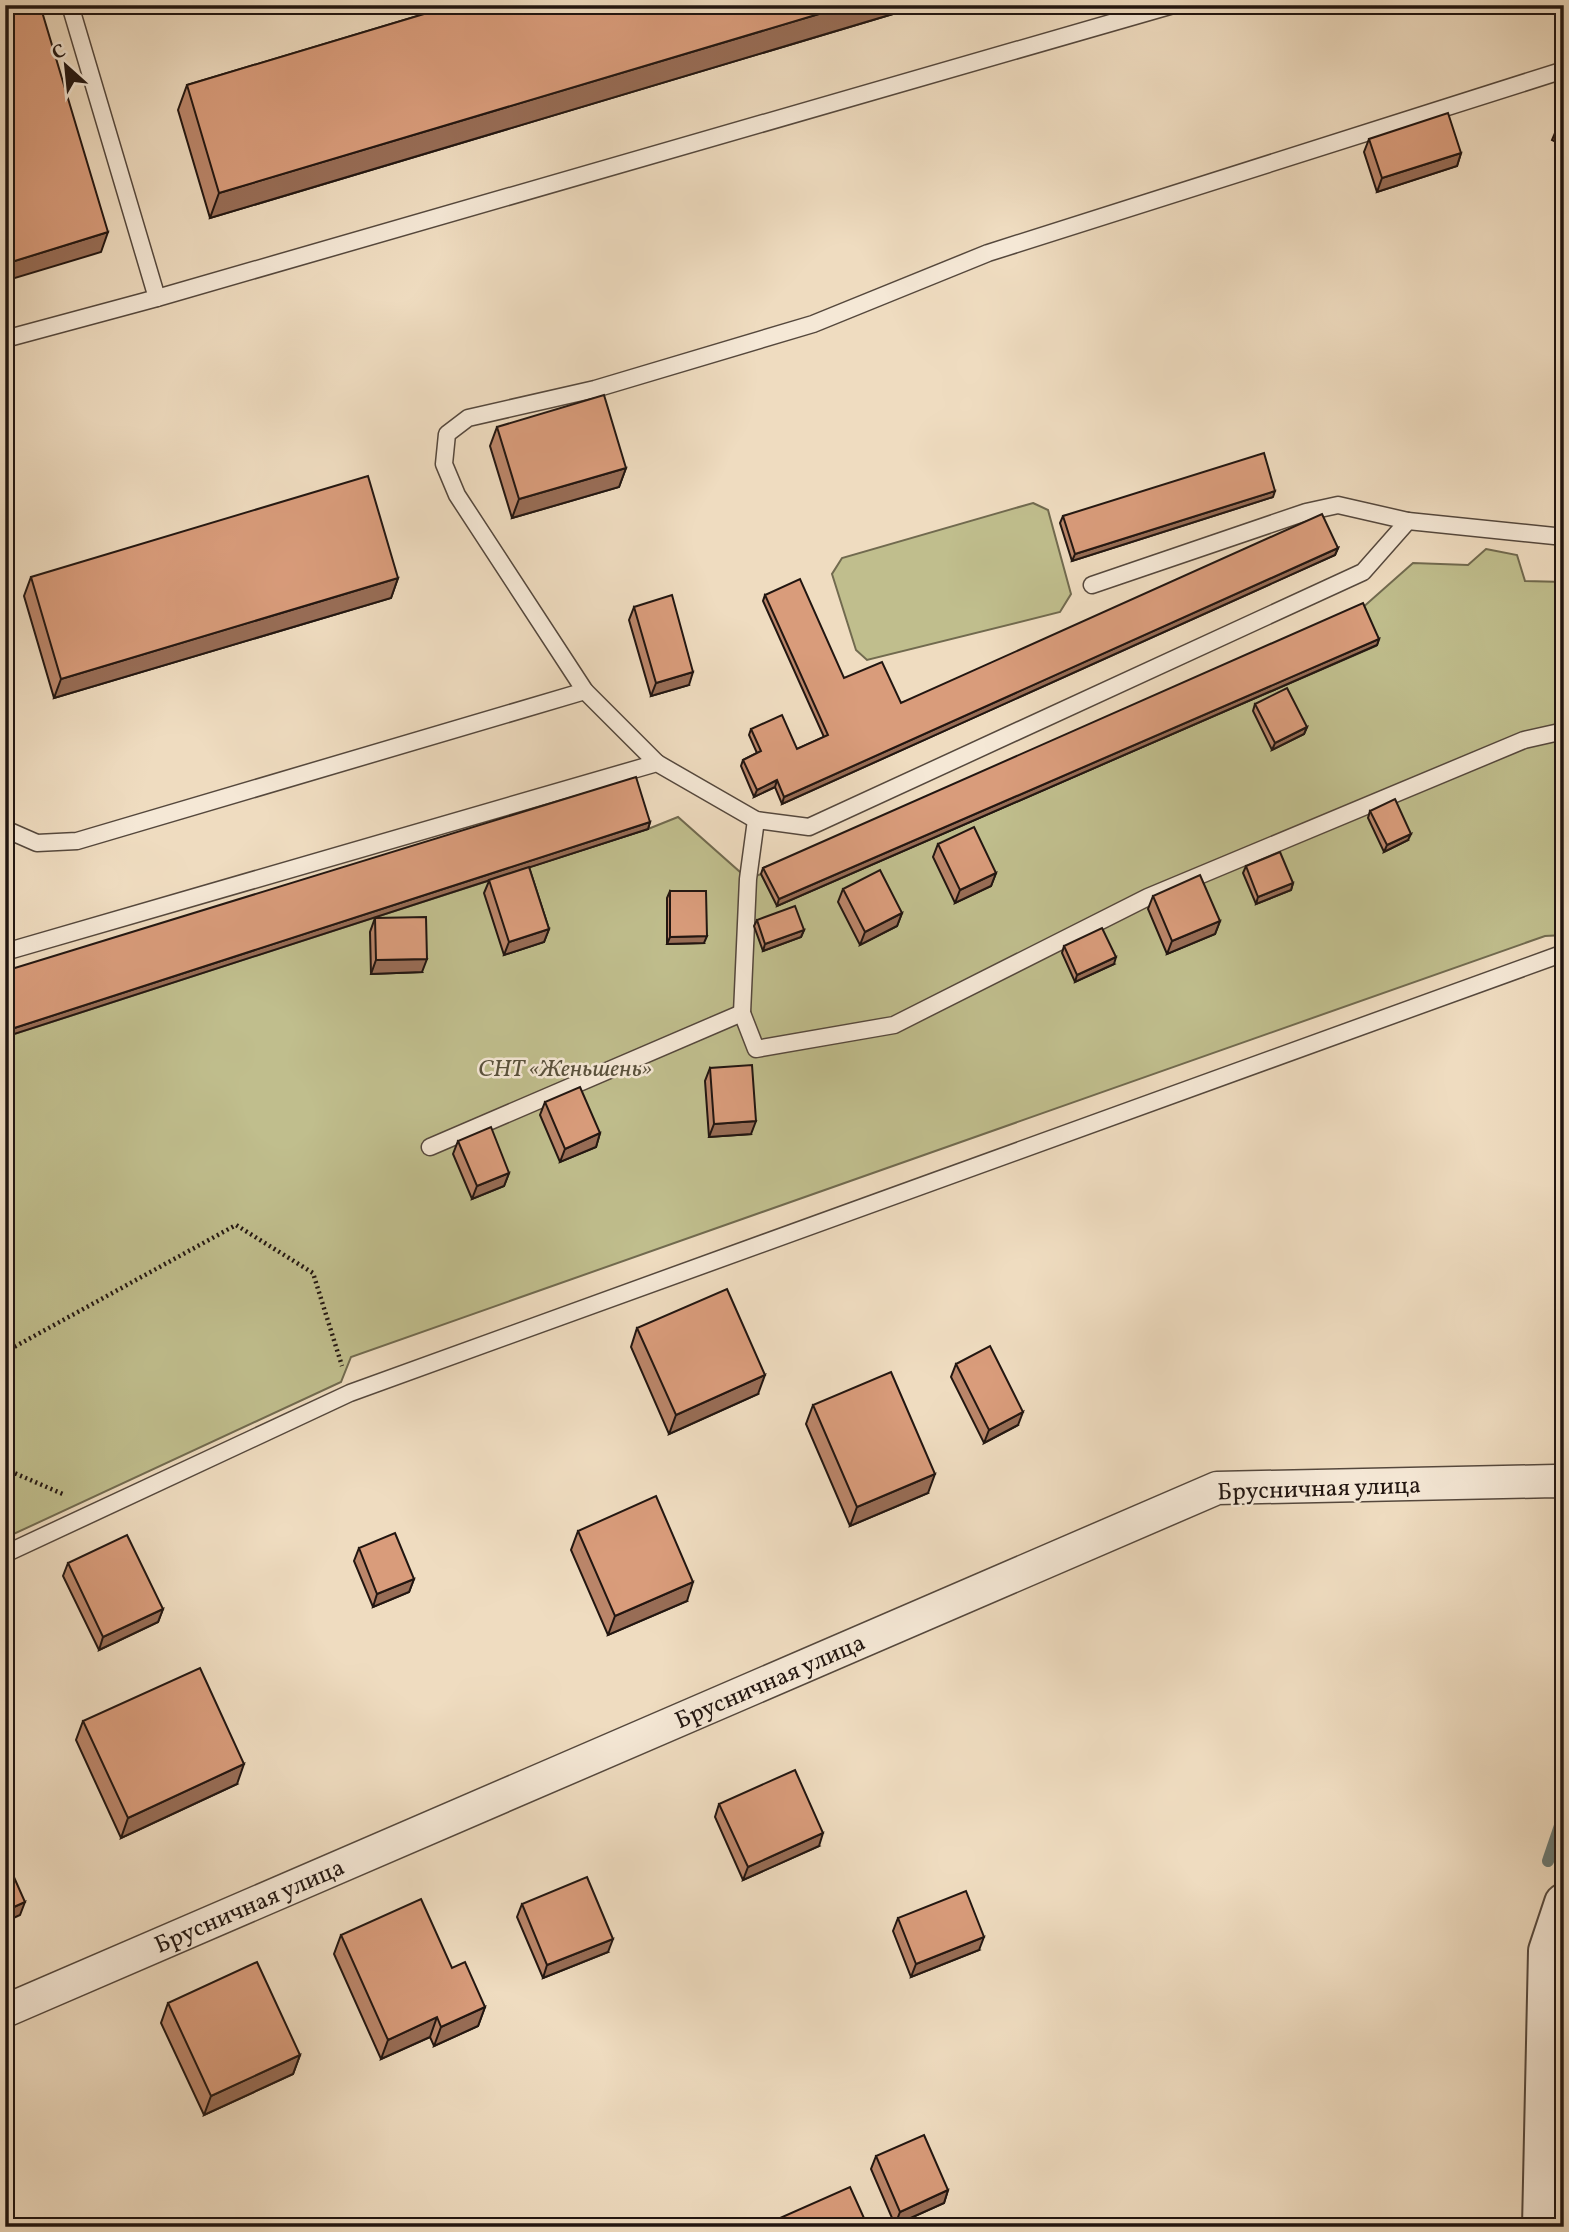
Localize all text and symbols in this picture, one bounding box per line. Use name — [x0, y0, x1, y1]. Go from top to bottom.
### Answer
north arrow — [32, 32, 102, 102]
text: С — [48, 38, 71, 67]
park label: СНТ «Женьшень» — [478, 1053, 652, 1087]
street label: Брусничная улица — [1217, 1469, 1422, 1511]
street label: Брусничная улица — [670, 1627, 871, 1739]
street label: Брусничная улица — [150, 1851, 350, 1963]

